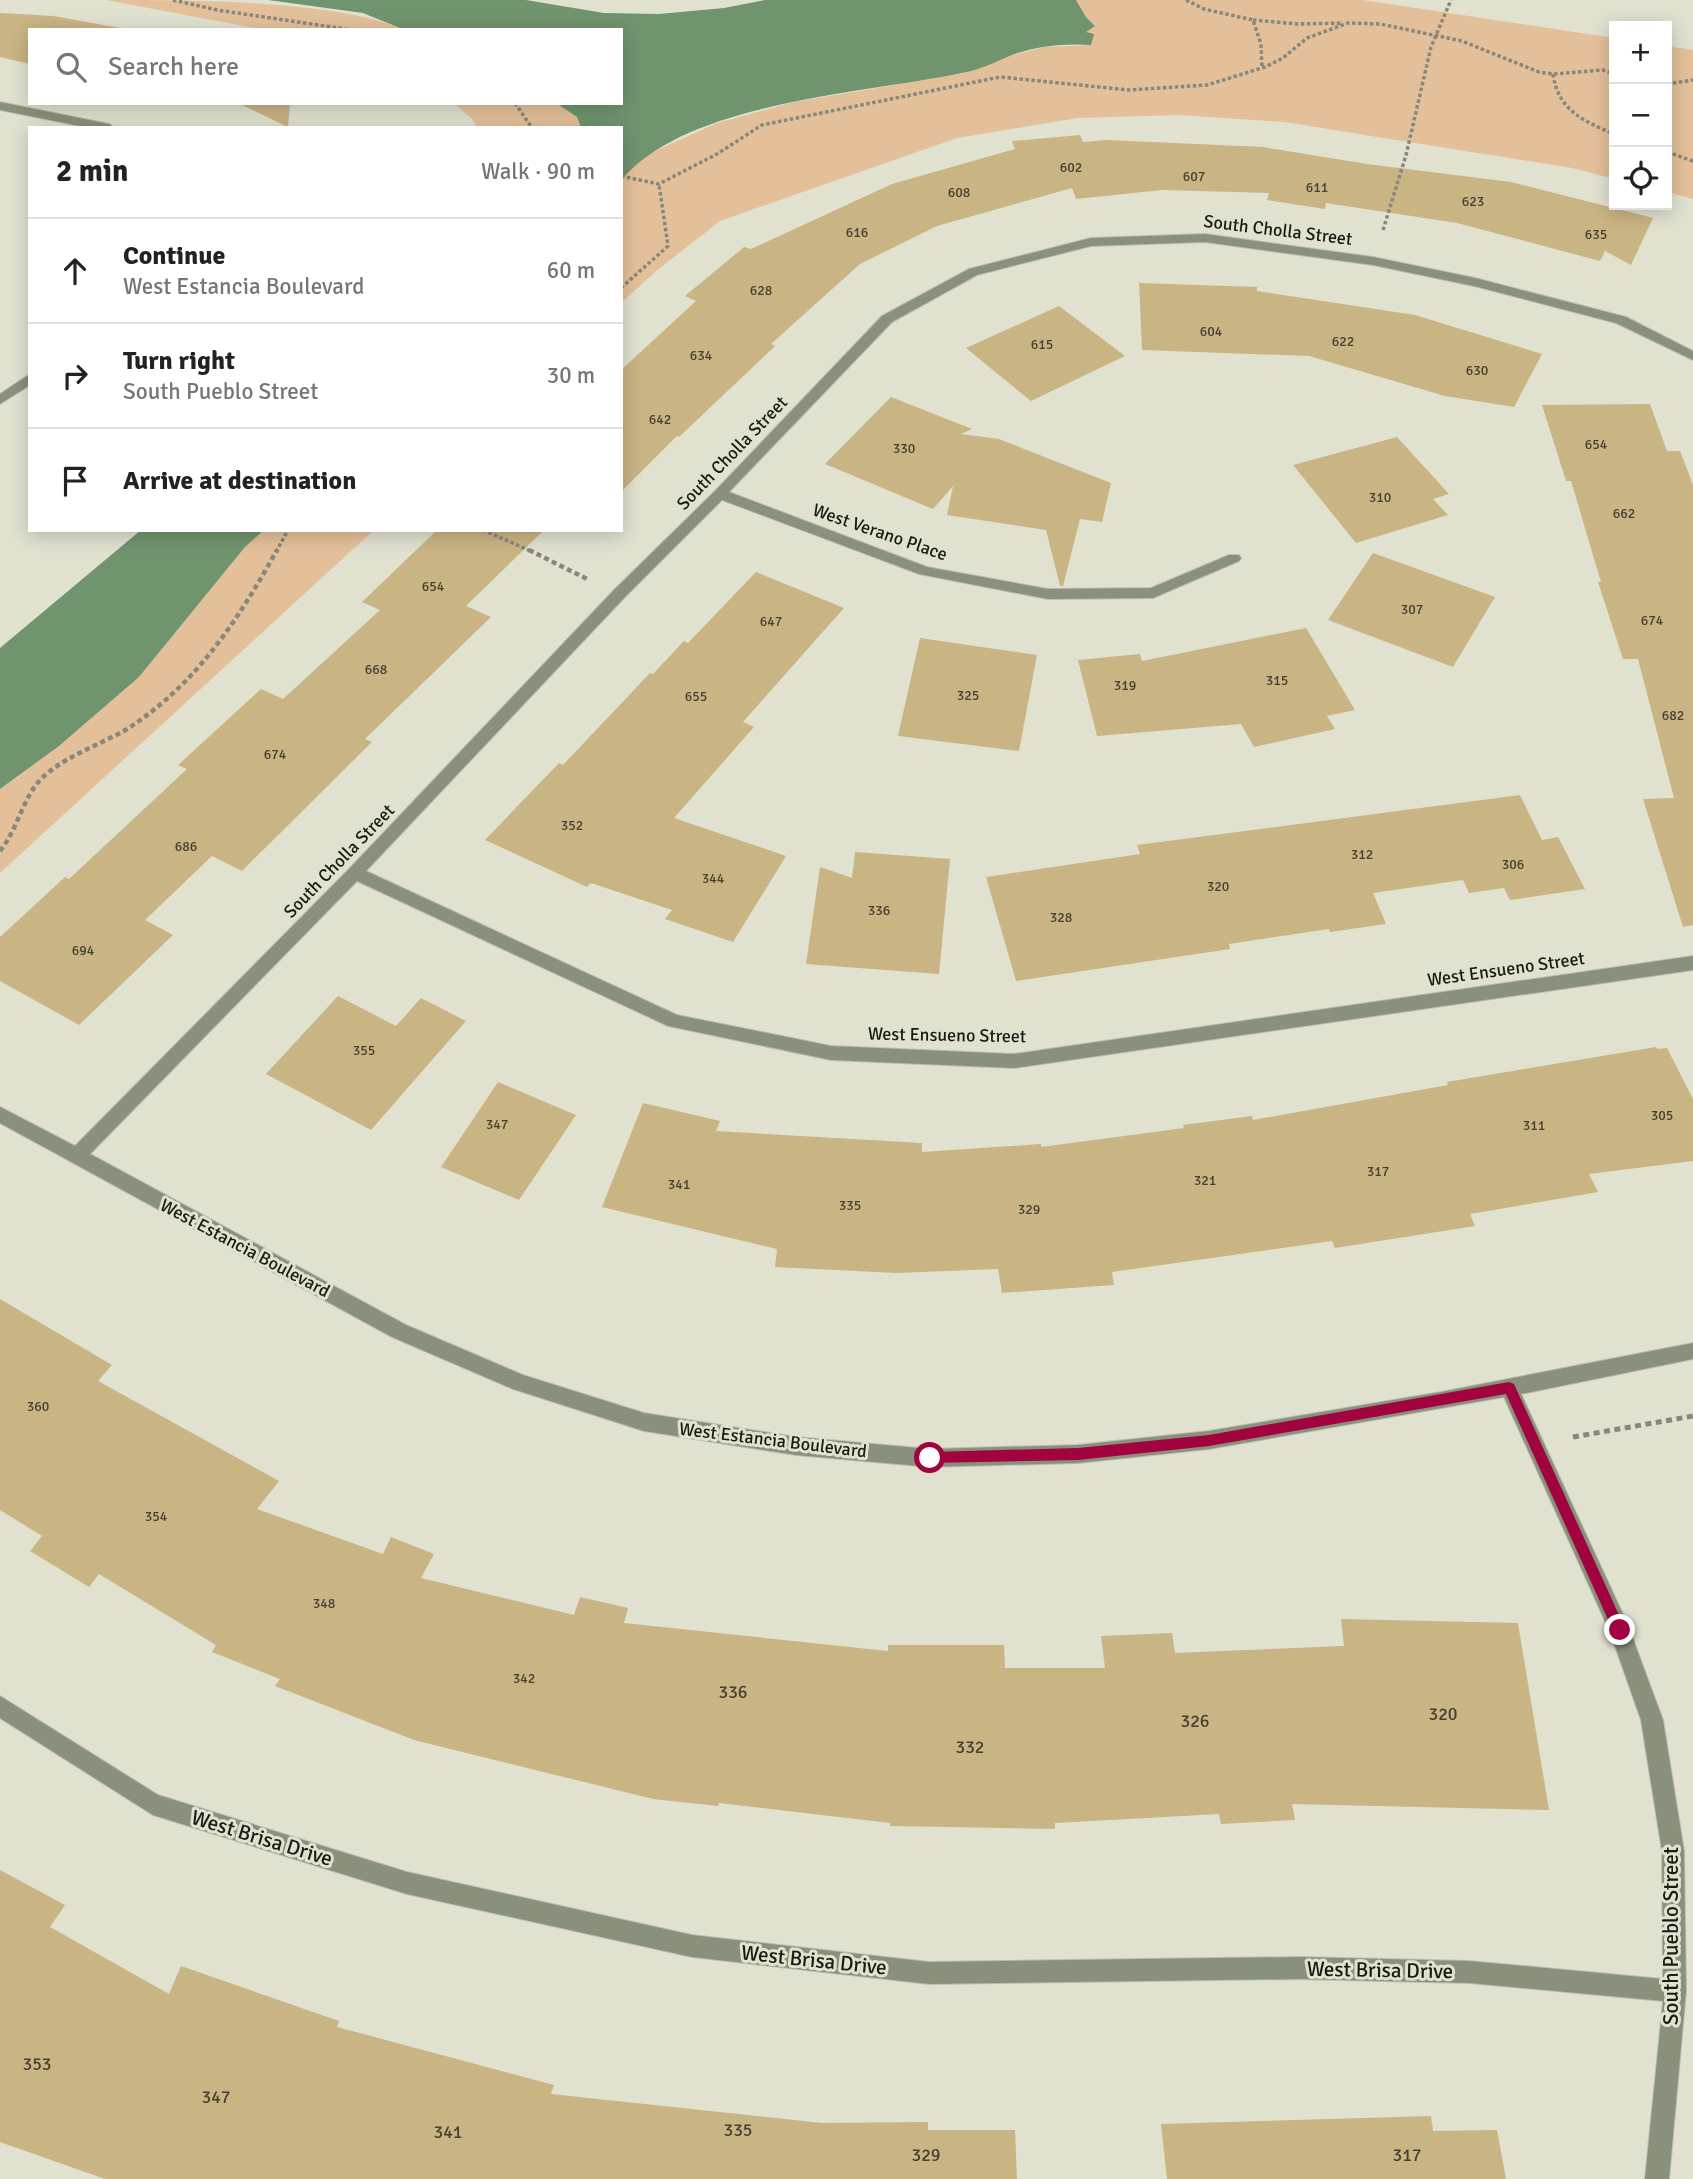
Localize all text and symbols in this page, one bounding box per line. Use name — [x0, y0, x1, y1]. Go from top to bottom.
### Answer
map controls — [1609, 21, 1672, 210]
button: + — [1609, 21, 1672, 84]
search box — [28, 28, 623, 105]
icon: search — [52, 48, 90, 86]
text: Search here — [108, 51, 239, 83]
button: − — [1609, 84, 1672, 147]
button: locate — [1609, 147, 1672, 210]
text: 2 min — [56, 153, 128, 190]
text: Walk · 90 m — [481, 157, 595, 186]
house number: 602 — [1060, 159, 1082, 176]
house number: 607 — [1183, 168, 1205, 185]
house number: 611 — [1306, 179, 1328, 196]
house number: 608 — [948, 184, 970, 201]
house number: 623 — [1462, 193, 1484, 210]
street label: South Cholla Street — [1202, 210, 1354, 250]
house number: 616 — [846, 224, 868, 241]
house number: 635 — [1585, 226, 1607, 243]
text: Continue — [123, 240, 225, 272]
icon: ahead — [56, 252, 94, 290]
text: 60 m — [547, 256, 595, 285]
text: West Estancia Boulevard — [123, 272, 364, 301]
house number: 628 — [750, 282, 772, 299]
house number: 604 — [1200, 323, 1223, 340]
house number: 622 — [1332, 333, 1354, 350]
house number: 615 — [1031, 336, 1053, 353]
text: Turn right — [123, 345, 235, 377]
house number: 634 — [690, 347, 713, 364]
icon: right — [56, 357, 94, 395]
text: 30 m — [547, 361, 595, 390]
house number: 630 — [1466, 362, 1488, 379]
text: South Pueblo Street — [123, 377, 318, 406]
street label: South Cholla Street — [672, 392, 792, 514]
house number: 642 — [649, 411, 671, 428]
house number: 654 — [1585, 436, 1608, 453]
house number: 330 — [893, 440, 915, 457]
icon: arrive — [56, 462, 94, 500]
text: Arrive at destination — [123, 465, 356, 497]
house number: 310 — [1369, 489, 1391, 506]
street label: West Verano Place — [810, 499, 950, 565]
house number: 662 — [1613, 505, 1635, 522]
house number: 654 — [422, 578, 445, 595]
house number: 307 — [1401, 601, 1423, 618]
house number: 674 — [1641, 612, 1664, 629]
house number: 647 — [760, 613, 782, 630]
house number: 668 — [365, 661, 387, 678]
house number: 315 — [1266, 672, 1288, 689]
house number: 319 — [1114, 677, 1136, 694]
house number: 325 — [957, 687, 979, 704]
house number: 655 — [685, 688, 707, 705]
house number: 682 — [1662, 707, 1684, 724]
house number: 674 — [264, 746, 287, 763]
street label: South Cholla Street — [279, 800, 399, 922]
house number: 352 — [561, 817, 583, 834]
house number: 686 — [175, 838, 197, 855]
house number: 312 — [1351, 846, 1373, 863]
house number: 306 — [1502, 856, 1524, 873]
house number: 344 — [702, 870, 725, 887]
house number: 320 — [1207, 878, 1229, 895]
house number: 336 — [868, 902, 890, 919]
house number: 328 — [1050, 909, 1072, 926]
house number: 694 — [72, 942, 95, 959]
street label: West Ensueno Street — [1426, 947, 1586, 991]
street label: West Ensueno Street — [868, 1023, 1026, 1047]
house number: 355 — [353, 1042, 375, 1059]
house number: 305 — [1651, 1107, 1673, 1124]
house number: 347 — [486, 1116, 508, 1133]
house number: 311 — [1523, 1117, 1545, 1134]
house number: 317 — [1367, 1163, 1389, 1180]
house number: 321 — [1194, 1172, 1216, 1189]
house number: 341 — [668, 1176, 690, 1193]
street label: West Estancia Boulevard — [156, 1194, 334, 1302]
house number: 335 — [839, 1197, 861, 1214]
house number: 329 — [1018, 1201, 1040, 1218]
house number: 360 — [27, 1398, 49, 1415]
street label: West Estancia Boulevard — [678, 1418, 868, 1462]
route start — [914, 1442, 945, 1473]
house number: 354 — [145, 1508, 168, 1525]
house number: 348 — [313, 1595, 335, 1612]
route end — [1604, 1614, 1635, 1645]
house number: 342 — [513, 1670, 535, 1687]
house number: 336 — [718, 1681, 748, 1703]
house number: 320 — [1428, 1703, 1458, 1725]
house number: 326 — [1180, 1710, 1210, 1732]
house number: 332 — [955, 1736, 985, 1758]
street label: West Brisa Drive — [188, 1804, 336, 1872]
street label: South Pueblo Street — [1658, 1847, 1684, 2025]
street label: West Brisa Drive — [740, 1939, 888, 1981]
street label: West Brisa Drive — [1307, 1956, 1453, 1984]
house number: 353 — [22, 2053, 52, 2075]
house number: 347 — [201, 2086, 231, 2108]
house number: 335 — [723, 2119, 753, 2141]
house number: 341 — [433, 2121, 463, 2143]
house number: 329 — [911, 2144, 941, 2166]
house number: 317 — [1392, 2144, 1422, 2166]

